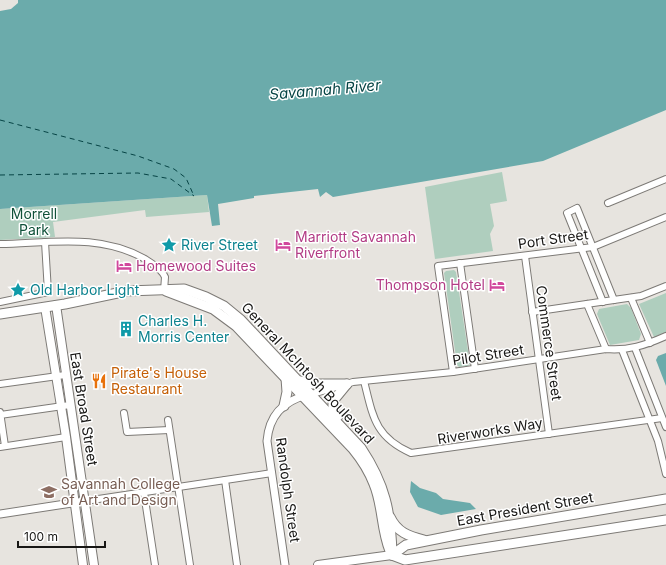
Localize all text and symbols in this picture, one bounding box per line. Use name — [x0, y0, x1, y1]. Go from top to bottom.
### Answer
water label: Savannah River — [268, 75, 382, 104]
park label: Morrell Park — [11, 205, 57, 238]
street label: Port Street — [517, 225, 590, 252]
place label: Marriott Savannah Riverfront — [295, 228, 416, 261]
place icon: River Street — [160, 236, 178, 254]
place label: River Street — [181, 236, 258, 253]
hotel icon: Marriott Savannah Riverfront — [274, 236, 292, 254]
hotel icon: Homewood Suites — [115, 257, 133, 275]
place label: Homewood Suites — [136, 257, 256, 274]
place label: Thompson Hotel — [376, 276, 485, 293]
hotel icon: Thompson Hotel — [488, 276, 506, 294]
place icon: Old Harbor Light — [9, 281, 27, 299]
place label: Old Harbor Light — [30, 281, 140, 298]
street label: Commerce Street — [533, 284, 566, 402]
street label: General McIntosh Boulevard — [238, 298, 378, 447]
place label: Charles H. Morris Center — [138, 312, 229, 345]
building icon: Charles H. Morris Center — [117, 320, 135, 338]
street label: Pilot Street — [451, 340, 525, 369]
street label: East Broad Street — [67, 351, 102, 467]
place label: Pirate's House Restaurant — [111, 364, 207, 397]
restaurant icon: Pirate's House Restaurant — [90, 372, 108, 390]
street label: Riverworks Way — [436, 414, 544, 447]
street label: Randolph Street — [273, 436, 304, 544]
place label: Savannah College of Art and Design — [61, 475, 180, 508]
school or university icon: Savannah College of Art and Design — [40, 483, 58, 501]
street label: East President Street — [455, 488, 595, 529]
scale bar — [18, 523, 105, 549]
text: 100 m — [24, 529, 58, 544]

